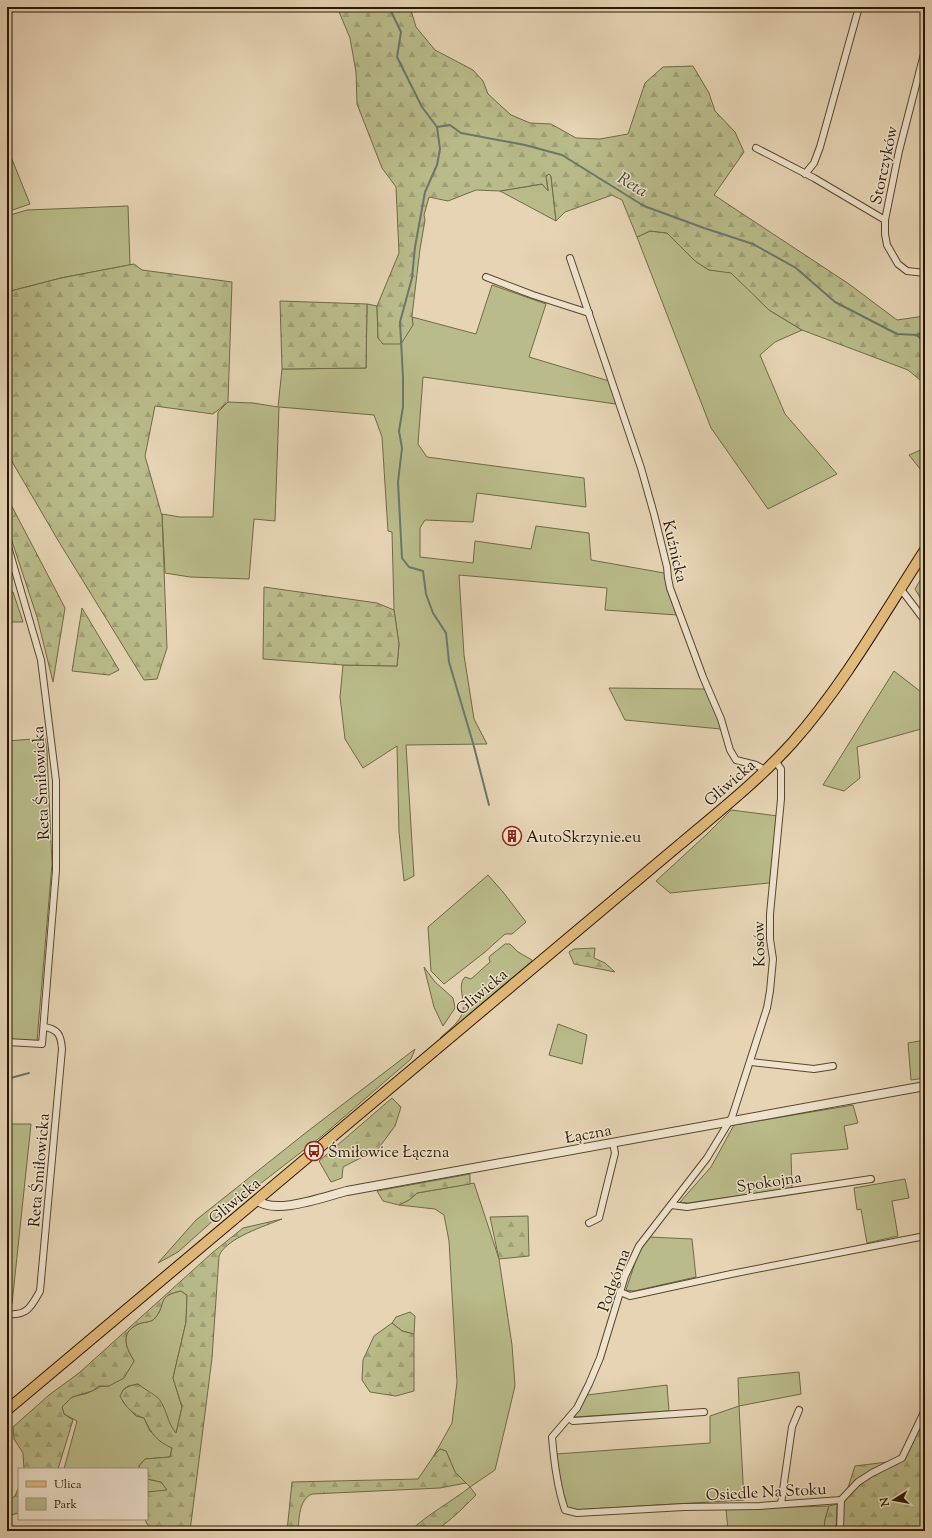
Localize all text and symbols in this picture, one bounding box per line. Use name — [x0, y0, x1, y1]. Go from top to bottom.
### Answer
street label: Storczyków — [866, 124, 905, 207]
water label: Reta — [612, 167, 652, 204]
street label: Kuźnicka — [655, 518, 692, 586]
street label: Reta Śmiłowicka — [27, 725, 57, 841]
street label: Gliwicka — [700, 755, 762, 813]
building icon: AutoSkrzynie.eu — [501, 825, 523, 847]
place label: AutoSkrzynie.eu — [526, 827, 641, 850]
street label: Kosów — [749, 921, 772, 967]
street label: Gliwicka — [452, 964, 514, 1022]
street label: Reta Śmiłowicka — [23, 1112, 57, 1228]
street label: Łączna — [563, 1120, 614, 1151]
bus stop icon: Śmiłowice Łączna — [303, 1140, 325, 1162]
place label: Śmiłowice Łączna — [328, 1141, 450, 1165]
street label: Spokojna — [735, 1167, 804, 1200]
street label: Gliwicka — [205, 1173, 267, 1231]
street label: Podgórna — [593, 1246, 638, 1315]
legend — [18, 1468, 148, 1520]
text: Ulica — [54, 1476, 82, 1494]
street label: Osiedle Na Stoku — [705, 1479, 827, 1508]
north arrow — [874, 1480, 914, 1520]
text: Park — [54, 1496, 77, 1514]
text: N — [876, 1496, 894, 1509]

